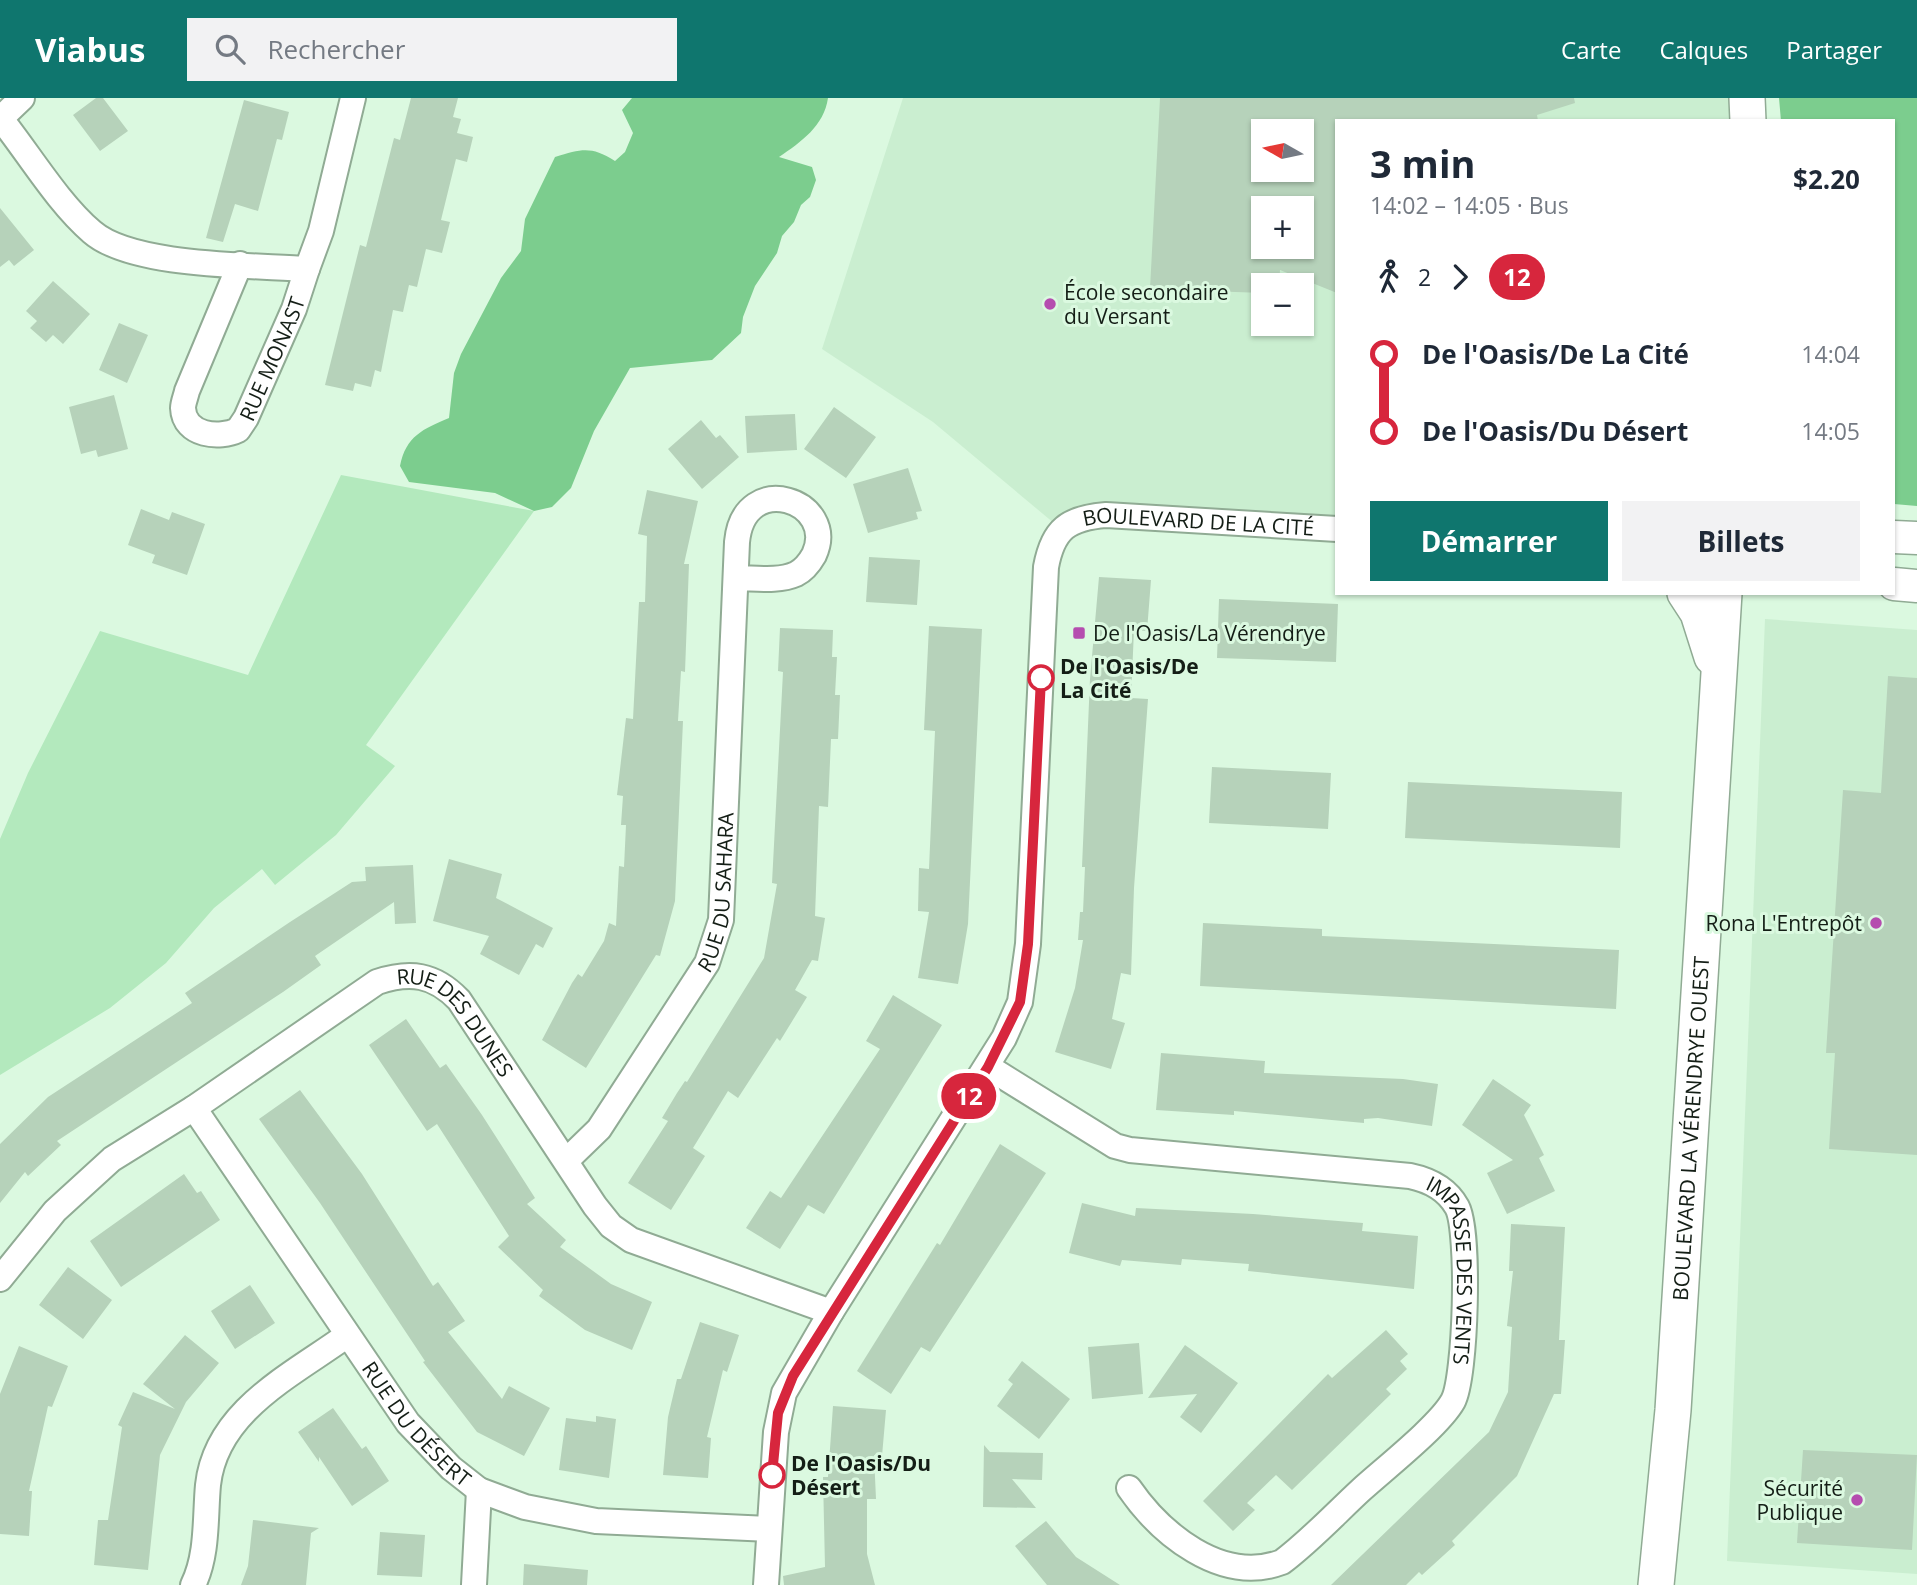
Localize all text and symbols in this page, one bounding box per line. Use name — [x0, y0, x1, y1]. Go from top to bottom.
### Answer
search box — [187, 18, 677, 81]
text: Viabus — [35, 27, 145, 72]
icon: search — [211, 30, 249, 68]
text: Rechercher — [267, 31, 405, 67]
text: Carte — [1561, 33, 1621, 66]
text: Calques — [1659, 33, 1748, 66]
text: Partager — [1786, 33, 1882, 66]
north arrow — [1251, 119, 1314, 182]
map controls — [1251, 119, 1314, 336]
text: 3 min — [1370, 137, 1475, 189]
text: $2.20 — [1793, 161, 1860, 197]
text: 14:02 – 14:05 · Bus — [1370, 189, 1569, 221]
button: + — [1251, 196, 1314, 259]
icon: walk — [1370, 258, 1408, 296]
icon: forward — [1441, 258, 1479, 296]
text: 12 — [1503, 260, 1531, 293]
text: 2 — [1418, 261, 1431, 293]
button: − — [1251, 273, 1314, 336]
place label: École secondaire du Versant — [1064, 278, 1228, 330]
street label: RUE MONAST — [233, 293, 311, 425]
marker: École secondaire du Versant — [1042, 296, 1058, 312]
text: De l'Oasis/De La Cité — [1422, 336, 1689, 372]
text: 14:04 — [1801, 338, 1860, 370]
text: De l'Oasis/Du Désert — [1422, 413, 1688, 449]
text: 14:05 — [1801, 415, 1860, 447]
street label: BOULEVARD DE LA CITÉ — [1080, 500, 1315, 542]
button: Démarrer — [1370, 501, 1608, 581]
button: Billets — [1622, 501, 1860, 581]
place label: De l'Oasis/La Vérendrye — [1093, 619, 1326, 647]
marker: De l'Oasis/La Vérendrye — [1071, 625, 1087, 641]
place label: De l'Oasis/De La Cité — [1060, 652, 1199, 704]
marker: De l'Oasis/De La Cité — [1028, 665, 1054, 691]
street label: RUE DU SAHARA — [691, 811, 740, 978]
place label: Rona L'Entrepôt — [1705, 909, 1862, 937]
marker: Rona L'Entrepôt — [1868, 915, 1884, 931]
street label: BOULEVARD LA VÉRENDRYE OUEST — [1666, 955, 1715, 1302]
street label: RUE DES DUNES — [395, 962, 520, 1082]
line badge: 12 — [937, 1073, 1000, 1119]
text: 12 — [955, 1079, 983, 1112]
street label: IMPASSE DES VENTS — [1422, 1169, 1479, 1366]
street label: RUE DU DÉSERT — [356, 1356, 477, 1493]
place label: De l'Oasis/Du Désert — [791, 1449, 931, 1501]
marker: De l'Oasis/Du Désert — [759, 1462, 785, 1488]
place label: Sécurité Publique — [1757, 1474, 1843, 1526]
marker: Sécurité Publique — [1849, 1492, 1865, 1508]

